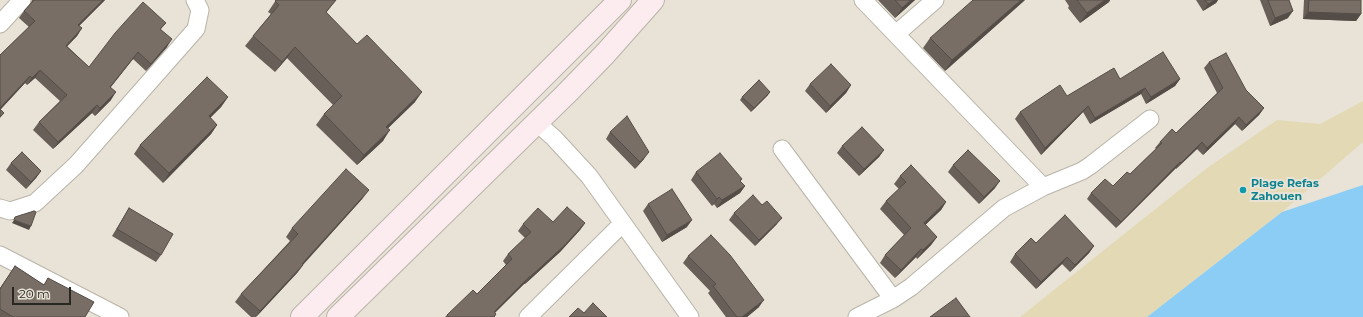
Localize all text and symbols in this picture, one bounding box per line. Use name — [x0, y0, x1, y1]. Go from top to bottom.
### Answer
place label: Plage Refas Zahouen — [1251, 177, 1319, 203]
marker: Plage Refas Zahouen — [1238, 185, 1248, 195]
scale bar — [14, 279, 73, 305]
text: 20 m — [19, 286, 50, 301]

